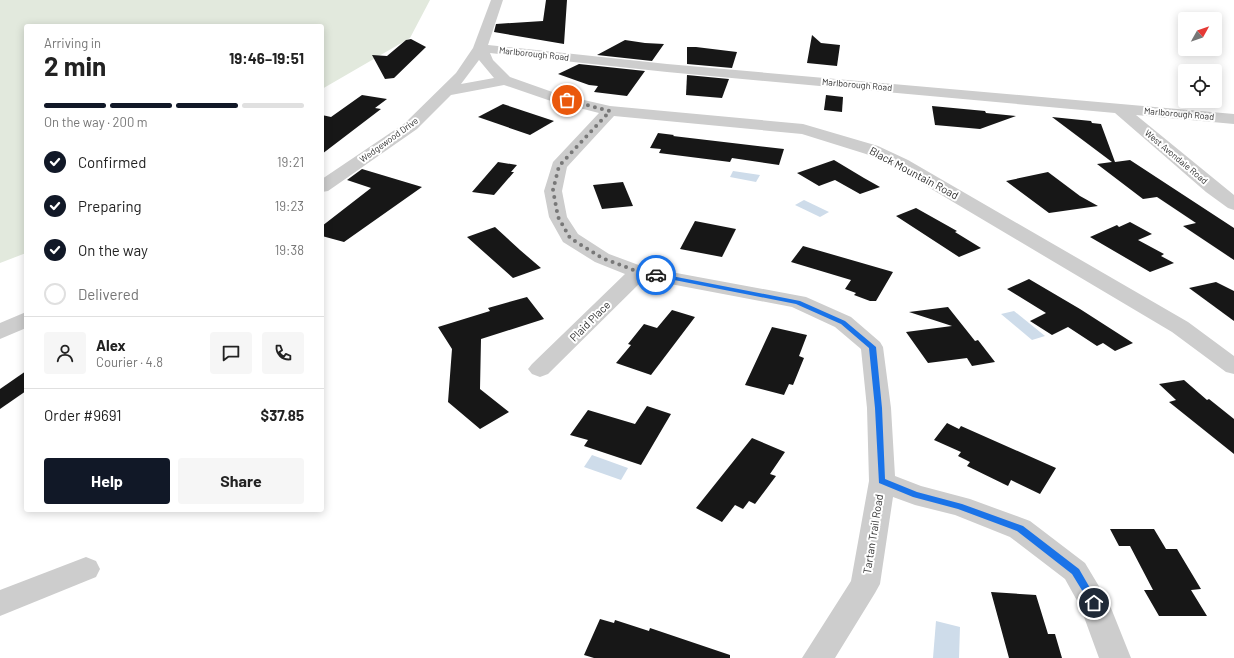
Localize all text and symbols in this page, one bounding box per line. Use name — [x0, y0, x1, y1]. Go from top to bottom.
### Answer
north arrow — [1178, 12, 1222, 56]
map controls — [1178, 12, 1222, 108]
text: Arriving in — [44, 35, 101, 51]
street label: Marlborough Road — [498, 44, 570, 63]
text: 19:46–19:51 — [229, 49, 304, 67]
text: 2 min — [44, 50, 106, 81]
button: locate — [1178, 64, 1222, 108]
street label: Marlborough Road — [821, 76, 893, 93]
pin — [550, 83, 584, 117]
icon: bag — [556, 89, 578, 111]
street label: Marlborough Road — [1143, 105, 1215, 122]
text: On the way · 200 m — [44, 114, 148, 130]
street label: Wedgewood Drive — [357, 115, 420, 164]
street label: West Avondale Road — [1143, 127, 1210, 186]
street label: Black Mountain Road — [867, 144, 961, 202]
icon: check — [44, 151, 66, 173]
text: Confirmed — [78, 153, 146, 171]
text: 19:21 — [277, 154, 304, 170]
icon: check — [44, 195, 66, 217]
text: Preparing — [78, 197, 142, 215]
text: 19:23 — [275, 198, 304, 214]
icon: check — [44, 239, 66, 261]
text: On the way — [78, 241, 148, 259]
text: 19:38 — [275, 242, 304, 258]
courier — [636, 255, 676, 295]
icon: car — [645, 264, 667, 286]
text: Delivered — [78, 285, 139, 303]
street label: Plaid Place — [567, 298, 613, 344]
button: person — [44, 332, 86, 374]
button: chat — [210, 332, 252, 374]
button: phone — [262, 332, 304, 374]
text: Alex — [96, 336, 126, 354]
text: Courier · 4.8 — [96, 354, 163, 370]
text: Order #9691 — [44, 406, 122, 424]
text: $37.85 — [261, 406, 304, 424]
button: Help — [44, 458, 170, 504]
button: Share — [178, 458, 304, 504]
street label: Tartan Trail Road — [860, 493, 885, 575]
pin — [1077, 586, 1111, 620]
icon: home — [1083, 592, 1105, 614]

